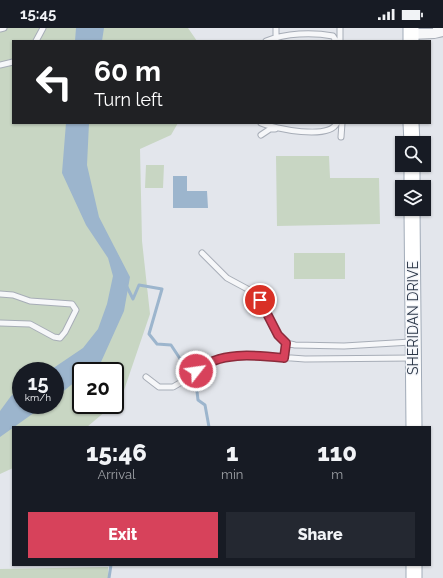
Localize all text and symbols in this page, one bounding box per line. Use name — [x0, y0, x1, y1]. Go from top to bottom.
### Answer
text: 15:45 — [20, 5, 56, 23]
text: 60 m — [94, 55, 161, 88]
icon: left — [28, 56, 80, 108]
text: Turn left — [94, 89, 163, 110]
map controls — [395, 136, 431, 216]
button: search — [395, 136, 431, 172]
button: layers — [395, 180, 431, 216]
street label: SHERIDAN DRIVE — [405, 261, 421, 375]
pin — [243, 283, 277, 317]
icon: arrive — [249, 289, 271, 311]
position arrow — [175, 350, 217, 392]
speed limit sign: 20 — [72, 362, 124, 414]
text: 15 — [28, 371, 48, 395]
text: km/h — [25, 392, 51, 403]
text: 15:46 — [86, 438, 147, 467]
text: 1 — [226, 438, 238, 467]
text: 110 — [317, 438, 357, 467]
text: Arrival — [97, 467, 136, 482]
text: min — [221, 467, 243, 482]
text: m — [331, 467, 343, 482]
button: Exit — [28, 512, 218, 558]
button: Share — [226, 512, 415, 558]

